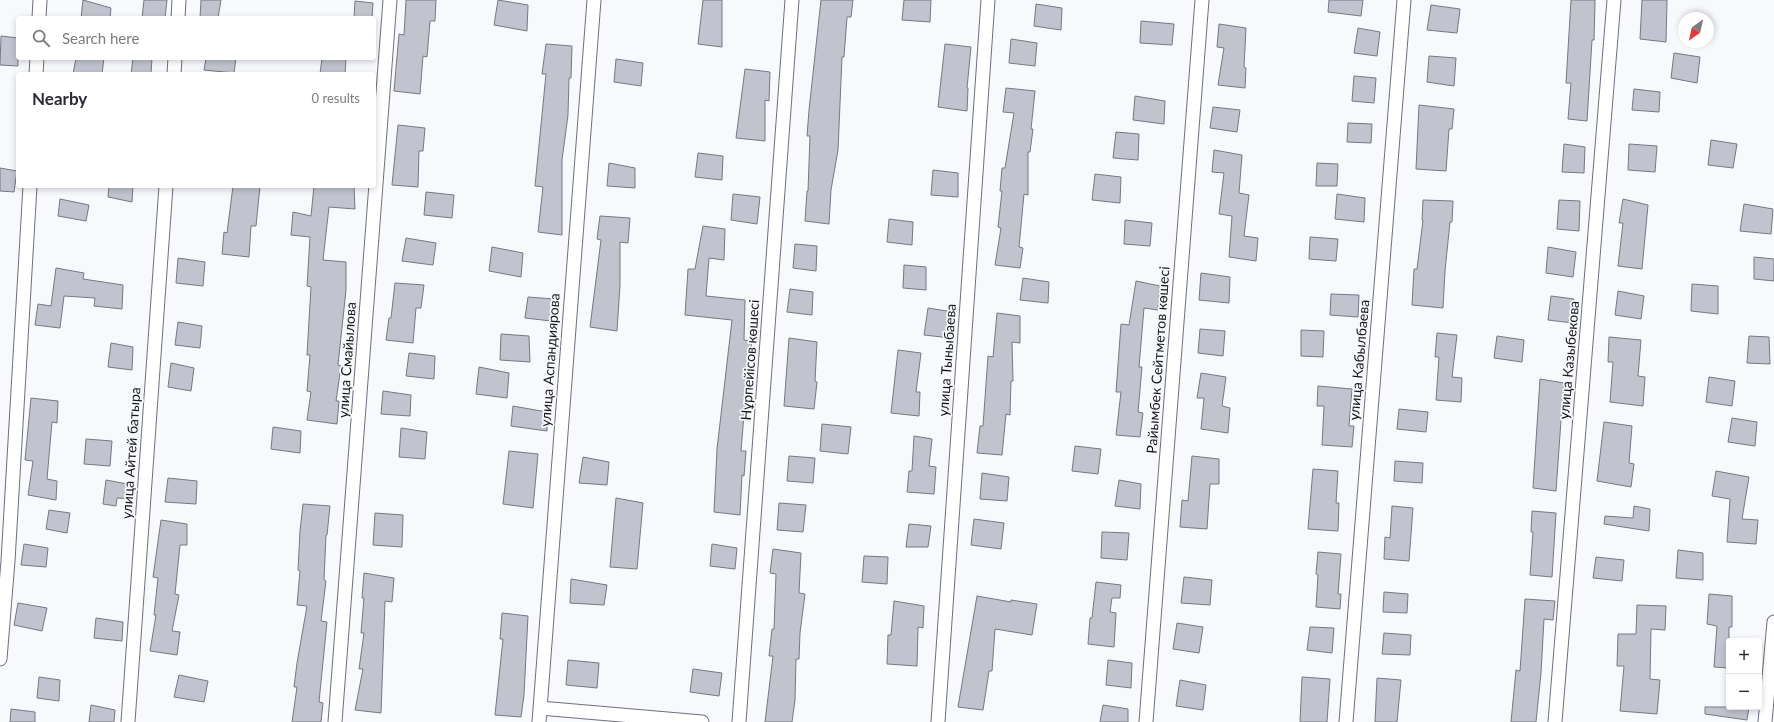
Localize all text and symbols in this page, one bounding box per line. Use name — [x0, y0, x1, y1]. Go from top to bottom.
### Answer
north arrow — [1678, 12, 1714, 48]
search box — [16, 16, 376, 60]
icon: search — [30, 27, 52, 49]
text: Search here — [62, 29, 139, 47]
text: Nearby — [32, 88, 87, 109]
text: 0 results — [312, 90, 360, 106]
street label: Райымбек Сейтметов көшесі — [1142, 266, 1173, 454]
street label: улица Аспандиярова — [536, 293, 563, 427]
street label: Нұрпейісов көшесі — [737, 299, 762, 421]
street label: улица Кабылбаева — [1345, 299, 1372, 421]
street label: улица Казыбекова — [1555, 300, 1582, 420]
street label: улица Смайылова — [334, 301, 359, 419]
street label: улица Тыныбаева — [934, 303, 959, 417]
street label: улица Айтей батыра — [117, 386, 144, 519]
map controls — [1726, 638, 1762, 710]
button: + — [1726, 638, 1762, 674]
button: − — [1726, 674, 1762, 710]

